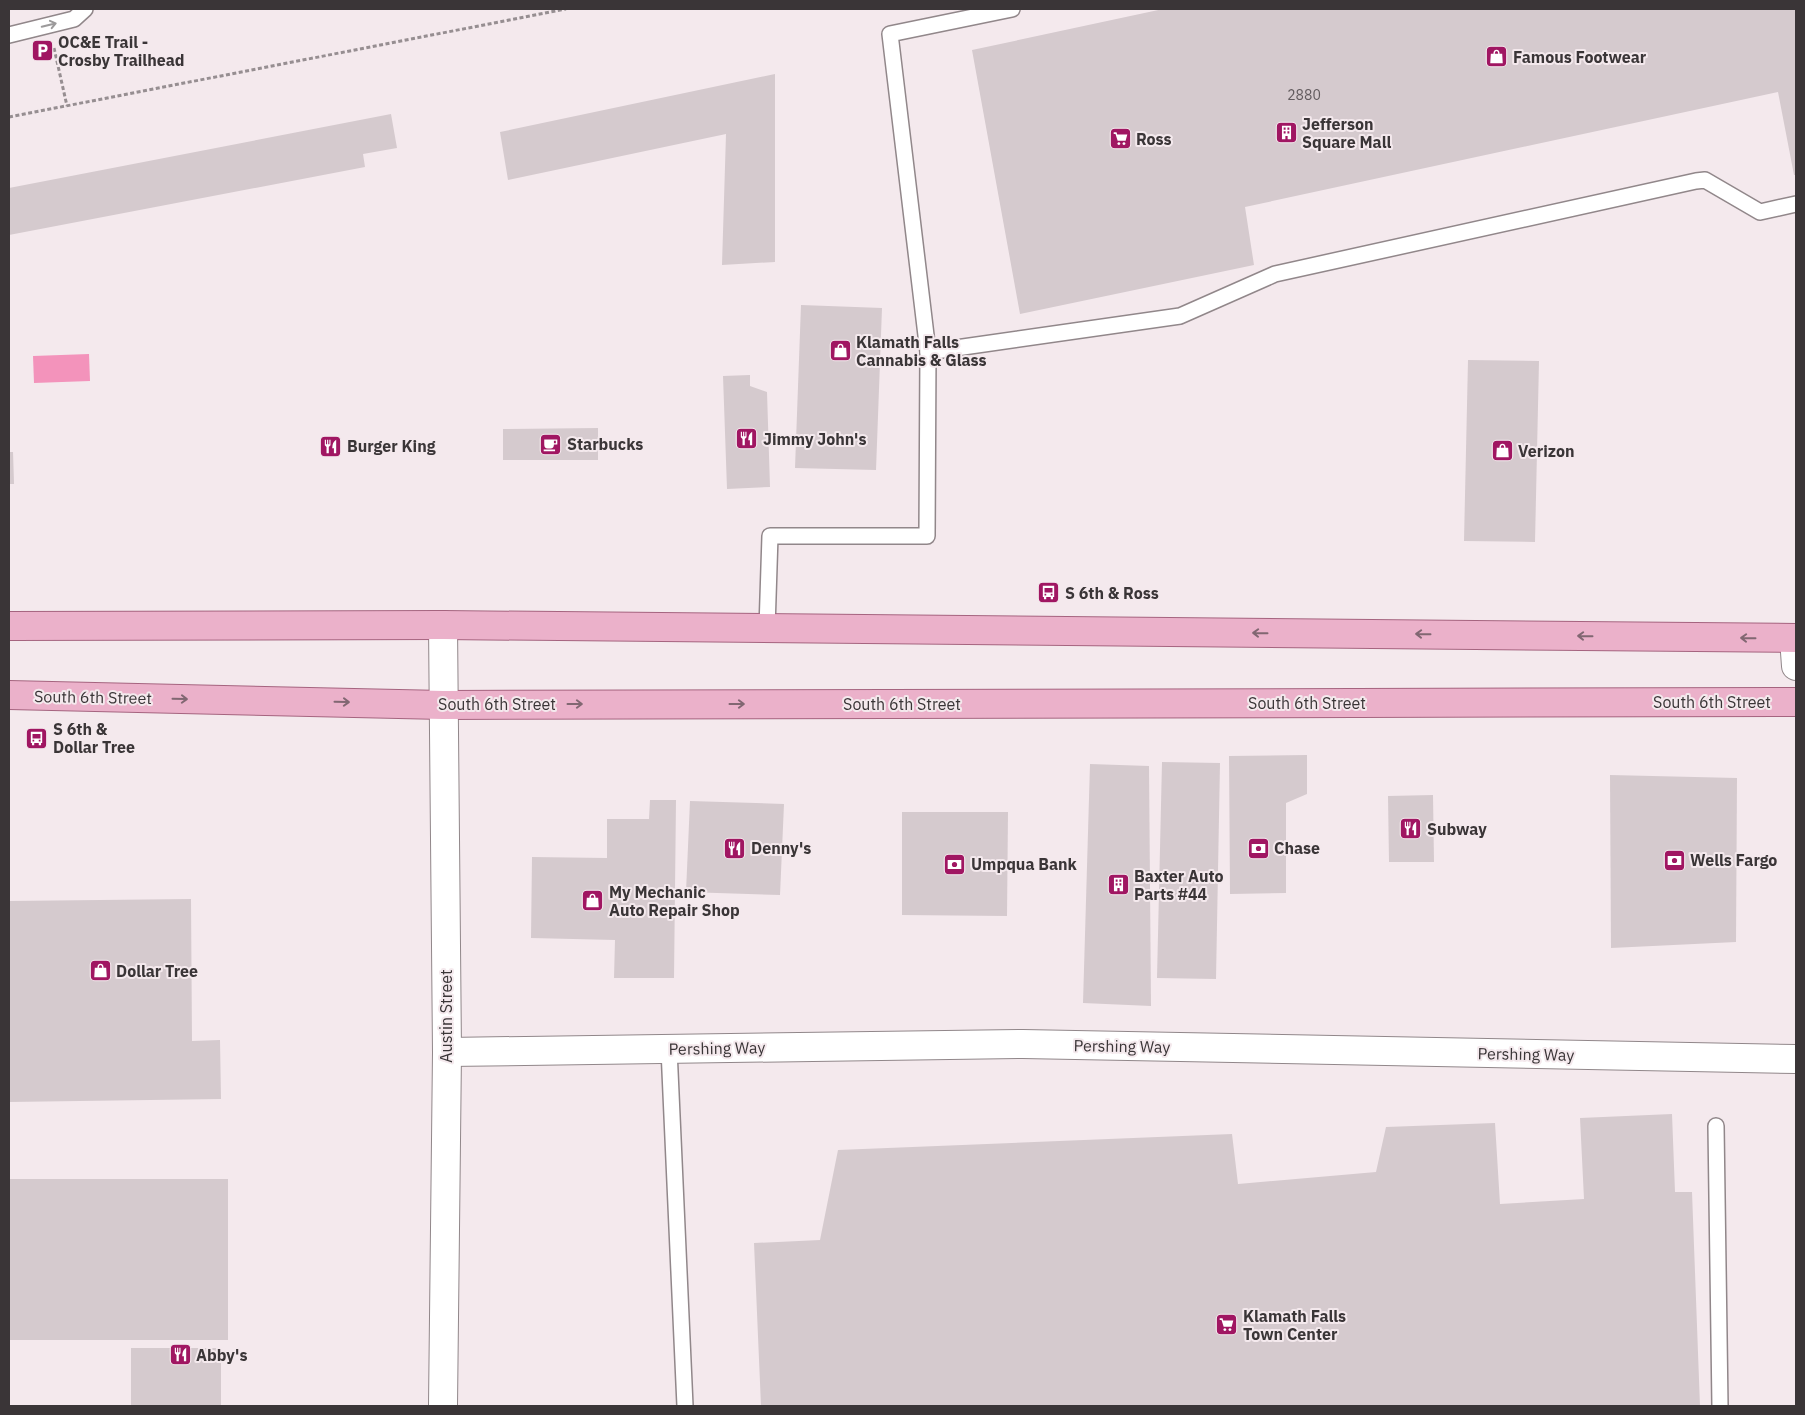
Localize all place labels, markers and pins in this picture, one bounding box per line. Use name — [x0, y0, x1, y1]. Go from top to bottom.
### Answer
place label: OC&E Trail - Crosby Trailhead — [58, 32, 185, 70]
parking icon: OC&E Trail - Crosby Trailhead — [30, 39, 54, 63]
shop icon: Famous Footwear — [1485, 45, 1509, 69]
place label: Famous Footwear — [1513, 47, 1647, 67]
place label: Jefferson Square Mall — [1302, 114, 1391, 152]
building icon: Jefferson Square Mall — [1274, 121, 1298, 145]
supermarket icon: Ross — [1108, 127, 1132, 151]
place label: Ross — [1136, 129, 1172, 149]
place label: Klamath Falls Cannabis & Glass — [856, 332, 987, 370]
shop icon: Klamath Falls Cannabis & Glass — [828, 339, 852, 363]
restaurant icon: Jimmy John's — [735, 427, 759, 451]
place label: Jimmy John's — [763, 429, 866, 449]
cafe icon: Starbucks — [539, 432, 563, 456]
restaurant icon: Burger King — [319, 434, 343, 458]
place label: Starbucks — [567, 434, 643, 454]
place label: Burger King — [347, 436, 436, 456]
shop icon: Verizon — [1490, 439, 1514, 463]
place label: Verizon — [1518, 441, 1575, 461]
bus stop icon: S 6th & Ross — [1037, 581, 1061, 605]
place label: S 6th & Ross — [1065, 583, 1159, 603]
place label: S 6th & Dollar Tree — [53, 719, 135, 757]
bus stop icon: S 6th & Dollar Tree — [25, 726, 49, 750]
restaurant icon: Subway — [1399, 817, 1423, 841]
place label: Subway — [1427, 819, 1487, 839]
restaurant icon: Denny's — [723, 836, 747, 860]
bank icon: Chase — [1246, 836, 1270, 860]
place label: Denny's — [751, 838, 811, 858]
place label: Chase — [1274, 838, 1320, 858]
bank icon: Wells Fargo — [1662, 848, 1686, 872]
place label: Wells Fargo — [1690, 850, 1777, 870]
bank icon: Umpqua Bank — [943, 852, 967, 876]
place label: Umpqua Bank — [971, 854, 1078, 874]
place label: Baxter Auto Parts #44 — [1134, 866, 1224, 904]
building icon: Baxter Auto Parts #44 — [1106, 873, 1130, 897]
place label: My Mechanic Auto Repair Shop — [609, 882, 740, 920]
shop icon: My Mechanic Auto Repair Shop — [581, 889, 605, 913]
shop icon: Dollar Tree — [88, 959, 112, 983]
place label: Dollar Tree — [116, 961, 198, 981]
place label: Klamath Falls Town Center — [1243, 1306, 1346, 1344]
supermarket icon: Klamath Falls Town Center — [1215, 1313, 1239, 1337]
restaurant icon: Abby's — [168, 1343, 192, 1367]
place label: Abby's — [196, 1345, 247, 1365]

